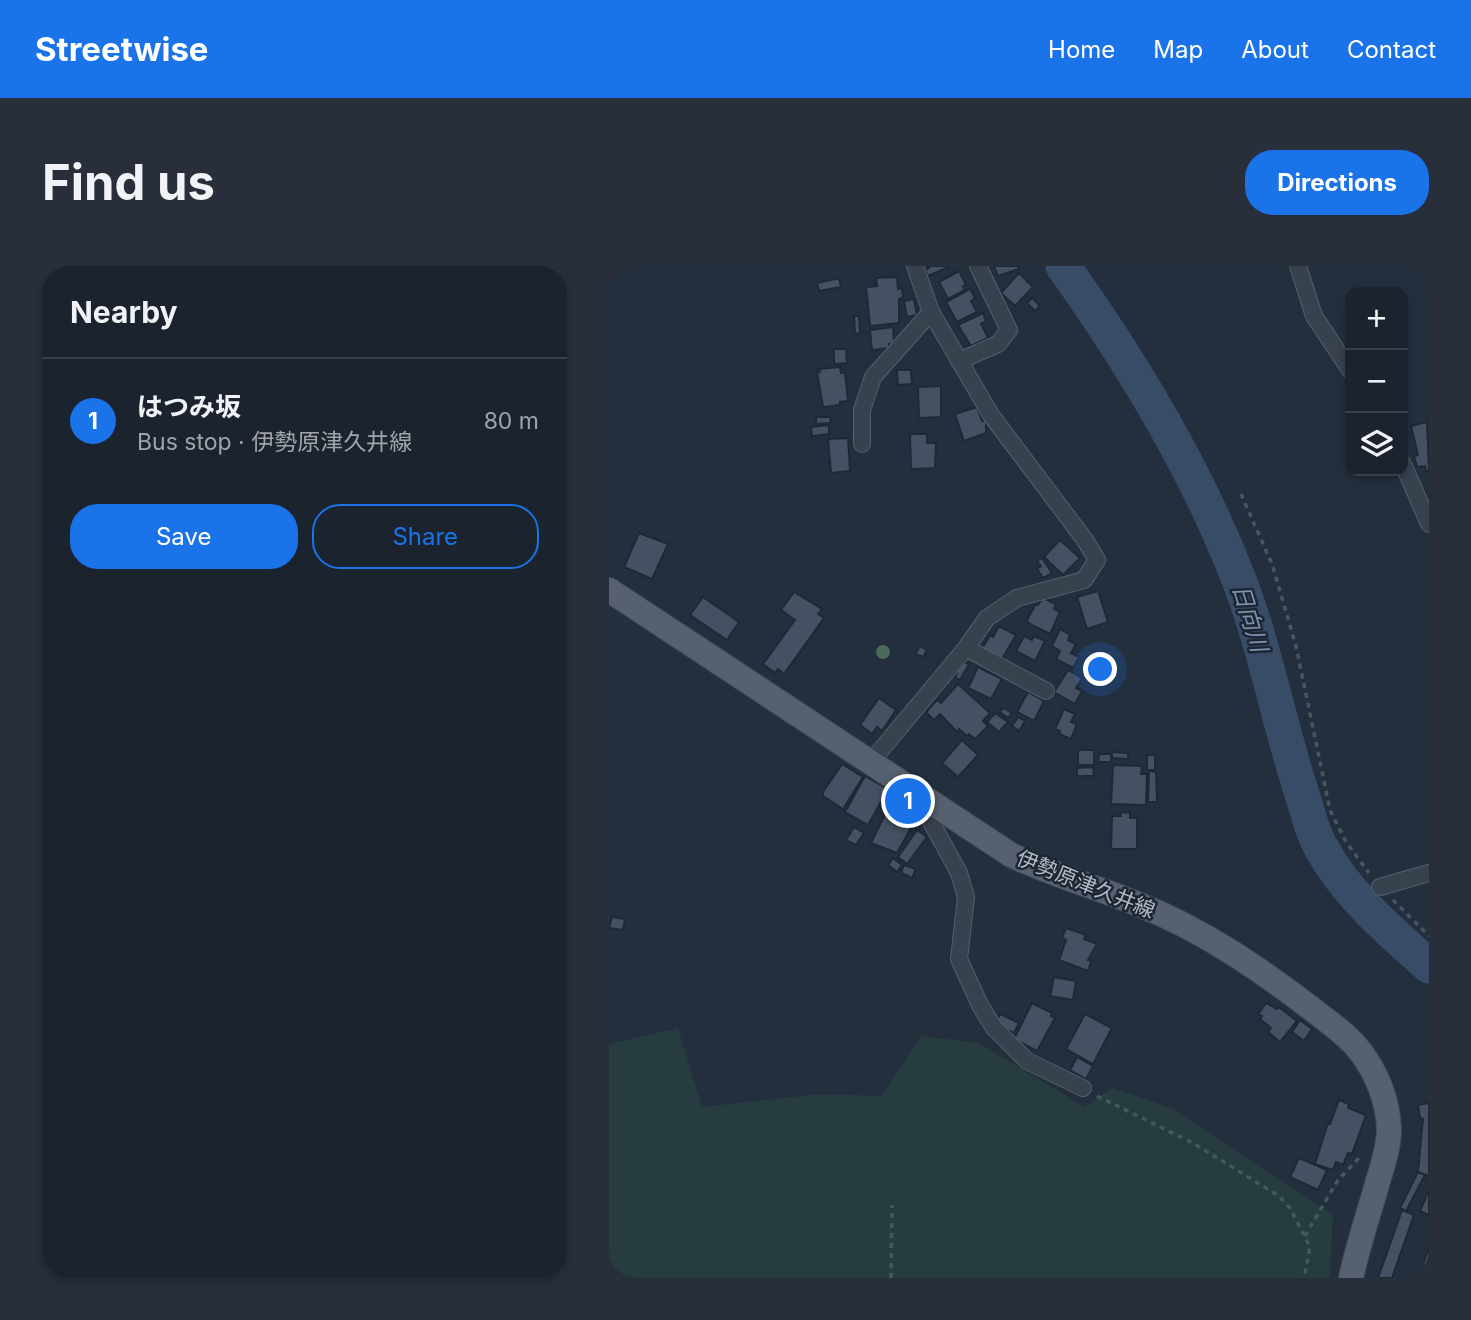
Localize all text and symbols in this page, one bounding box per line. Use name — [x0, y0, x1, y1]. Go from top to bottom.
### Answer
text: Streetwise — [35, 29, 209, 69]
text: Home — [1048, 35, 1115, 64]
text: Map — [1153, 35, 1203, 64]
text: About — [1241, 35, 1309, 64]
text: Contact — [1347, 35, 1436, 64]
button: Directions — [1245, 150, 1429, 215]
text: Find us — [42, 153, 215, 212]
map controls — [1345, 287, 1408, 476]
button: + — [1345, 287, 1408, 350]
text: Nearby — [70, 294, 178, 330]
button: − — [1345, 350, 1408, 413]
text: はつみ坂 — [137, 391, 241, 422]
text: 1 — [88, 407, 98, 435]
text: 80 m — [484, 407, 539, 435]
button: layers — [1345, 413, 1408, 476]
text: Bus stop · 伊勢原津久井線 — [137, 428, 412, 456]
button: Save — [70, 504, 298, 569]
button: Share — [312, 504, 539, 569]
water label: 日向川 — [1227, 581, 1274, 658]
your location — [1083, 652, 1117, 686]
pin: 1 — [885, 775, 931, 827]
street label: 伊勢原津久井線 — [1013, 845, 1159, 923]

